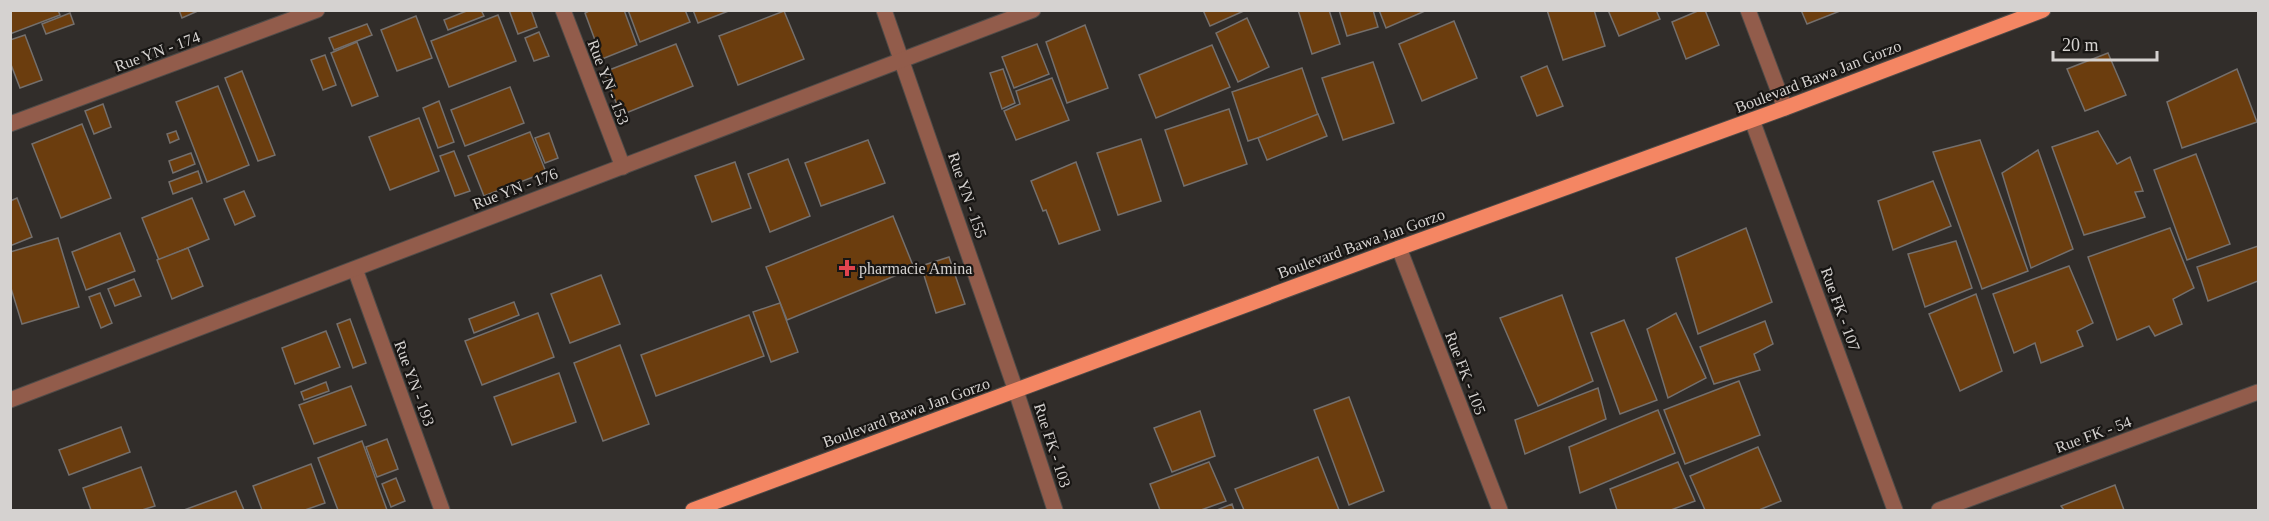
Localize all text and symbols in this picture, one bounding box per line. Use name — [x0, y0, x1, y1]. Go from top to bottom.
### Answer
scale bar — [2053, 24, 2156, 62]
street label: Rue YN - 174 — [112, 28, 202, 75]
text: 20 m — [2062, 35, 2099, 55]
street label: Rue YN - 153 — [585, 37, 633, 127]
street label: Boulevard Bawa Jan Gorzo — [1733, 37, 1904, 116]
street label: Rue YN - 155 — [945, 150, 990, 240]
street label: Rue YN - 176 — [470, 164, 560, 212]
street label: Boulevard Bawa Jan Gorzo — [1275, 205, 1447, 282]
place label: pharmacie Amina — [859, 260, 972, 278]
marker: pharmacie Amina — [840, 261, 854, 275]
street label: Rue FK - 107 — [1818, 265, 1863, 353]
street label: Rue FK - 105 — [1442, 329, 1489, 417]
street label: Rue YN - 193 — [391, 338, 438, 428]
street label: Boulevard Bawa Jan Gorzo — [820, 374, 992, 451]
street label: Rue FK - 103 — [1031, 401, 1074, 489]
street label: Rue FK - 54 — [2053, 413, 2133, 456]

